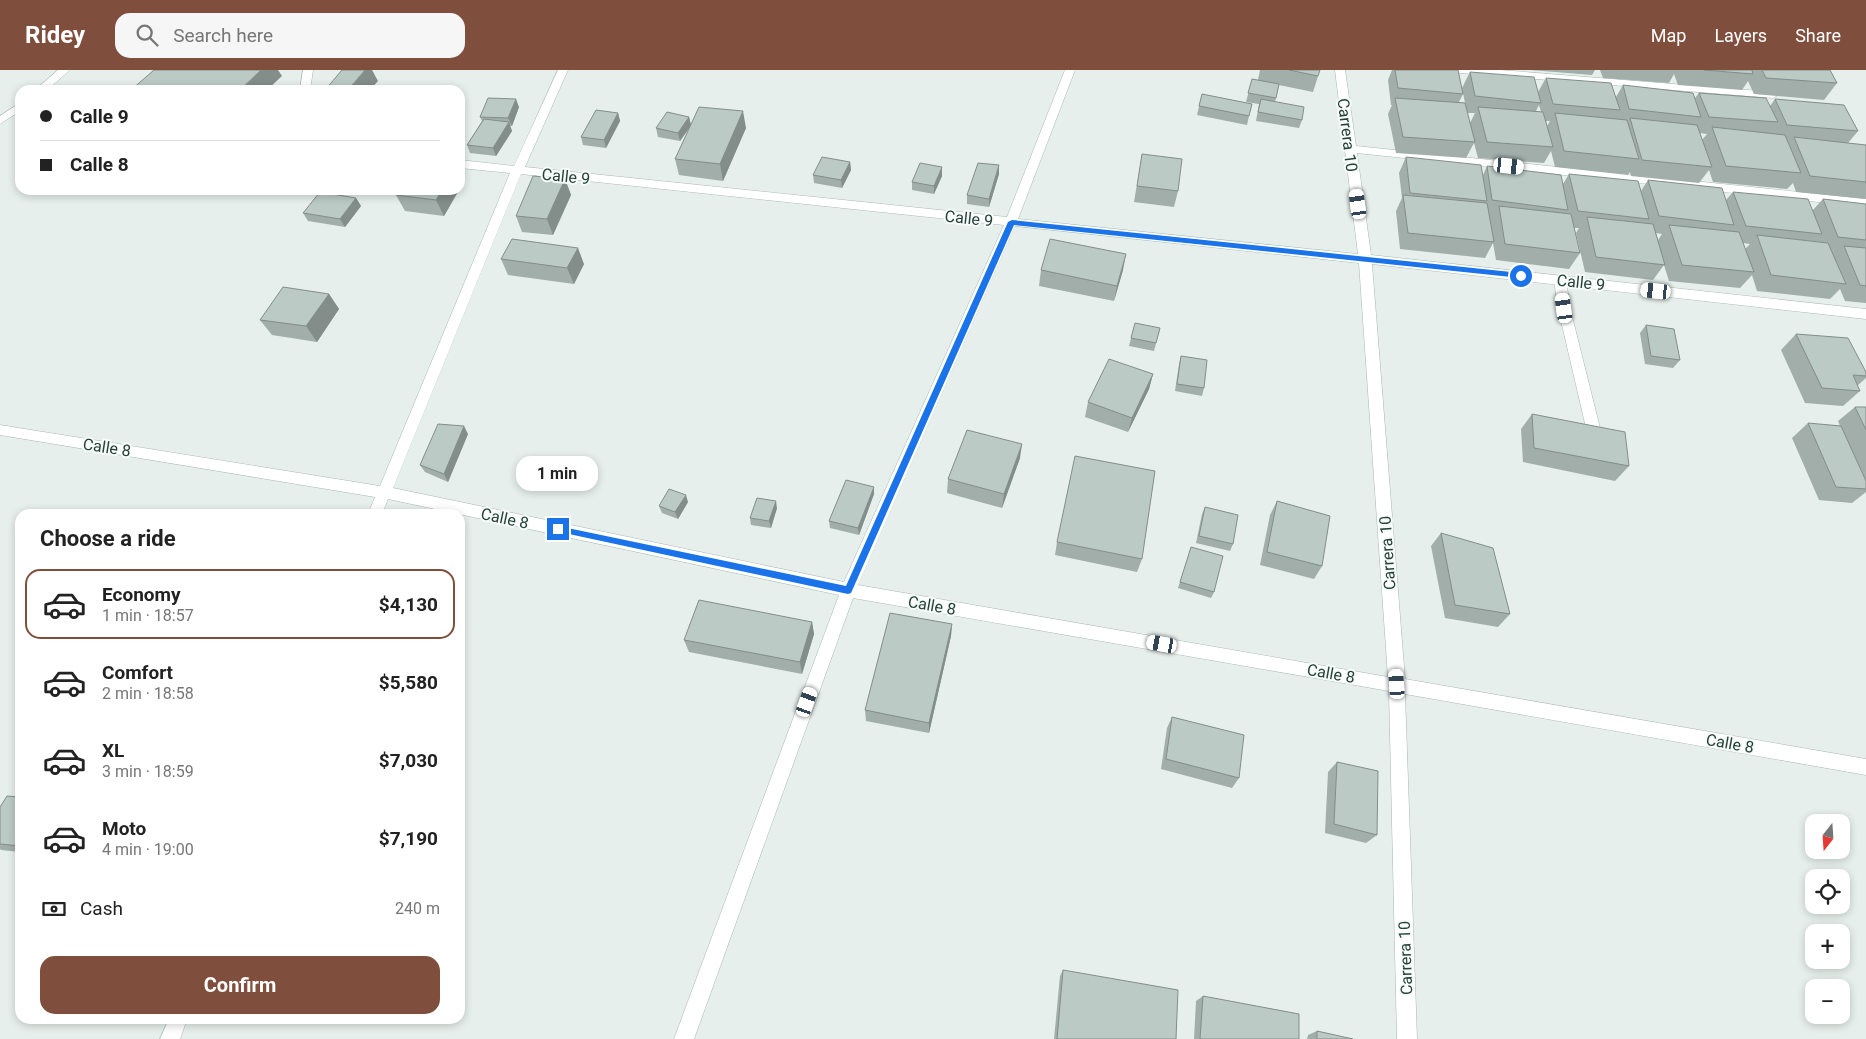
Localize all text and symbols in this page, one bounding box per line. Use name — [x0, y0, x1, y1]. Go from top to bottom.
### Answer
search box — [115, 13, 465, 58]
text: Ridey — [25, 21, 85, 49]
icon: search — [133, 21, 161, 49]
text: Search here — [173, 24, 273, 47]
text: Map — [1651, 25, 1686, 46]
text: Layers — [1714, 25, 1767, 46]
text: Share — [1795, 25, 1841, 46]
street label: Carrera 10 — [1334, 97, 1361, 173]
text: Calle 9 — [70, 105, 129, 128]
text: Calle 8 — [70, 153, 129, 176]
car — [1493, 157, 1524, 175]
street label: Calle 9 — [541, 165, 591, 188]
car — [1348, 188, 1367, 220]
street label: Calle 9 — [944, 207, 994, 230]
route start — [1510, 265, 1532, 287]
street label: Calle 9 — [1556, 271, 1606, 294]
car — [1640, 282, 1671, 300]
car — [1554, 292, 1573, 324]
street label: Calle 8 — [82, 434, 132, 461]
callout: 1 min — [517, 456, 599, 492]
text: 1 min — [537, 464, 577, 483]
street label: Calle 8 — [479, 504, 531, 533]
street label: Carrera 10 — [1375, 515, 1400, 591]
route end — [547, 518, 569, 540]
text: Choose a ride — [40, 526, 176, 551]
icon: car — [42, 582, 87, 627]
text: Economy — [102, 583, 181, 606]
street label: Calle 8 — [906, 592, 957, 619]
text: $4,130 — [379, 593, 438, 616]
text: 1 min · 18:57 — [102, 606, 194, 625]
car — [1145, 634, 1178, 654]
icon: car — [42, 660, 87, 705]
street label: Calle 8 — [1305, 660, 1356, 687]
text: Comfort — [102, 661, 173, 684]
car — [1388, 669, 1405, 699]
text: $5,580 — [379, 671, 438, 694]
text: 2 min · 18:58 — [102, 684, 194, 703]
car — [794, 685, 819, 719]
street label: Calle 8 — [1704, 730, 1755, 757]
icon: car — [42, 738, 87, 783]
text: XL — [102, 739, 124, 762]
text: $7,030 — [379, 749, 438, 772]
text: 3 min · 18:59 — [102, 762, 194, 781]
north arrow — [1805, 814, 1850, 859]
map controls — [1805, 814, 1850, 1024]
icon: car — [42, 816, 87, 861]
text: Moto — [102, 817, 146, 840]
text: $7,190 — [379, 827, 438, 850]
text: 4 min · 19:00 — [102, 840, 194, 859]
button: locate — [1805, 869, 1850, 914]
icon: cash — [40, 895, 68, 923]
text: Cash — [80, 897, 123, 920]
text: 240 m — [395, 899, 440, 918]
street label: Carrera 10 — [1395, 921, 1416, 995]
button: + — [1805, 924, 1850, 969]
button: Confirm — [40, 956, 440, 1014]
button: − — [1805, 979, 1850, 1024]

